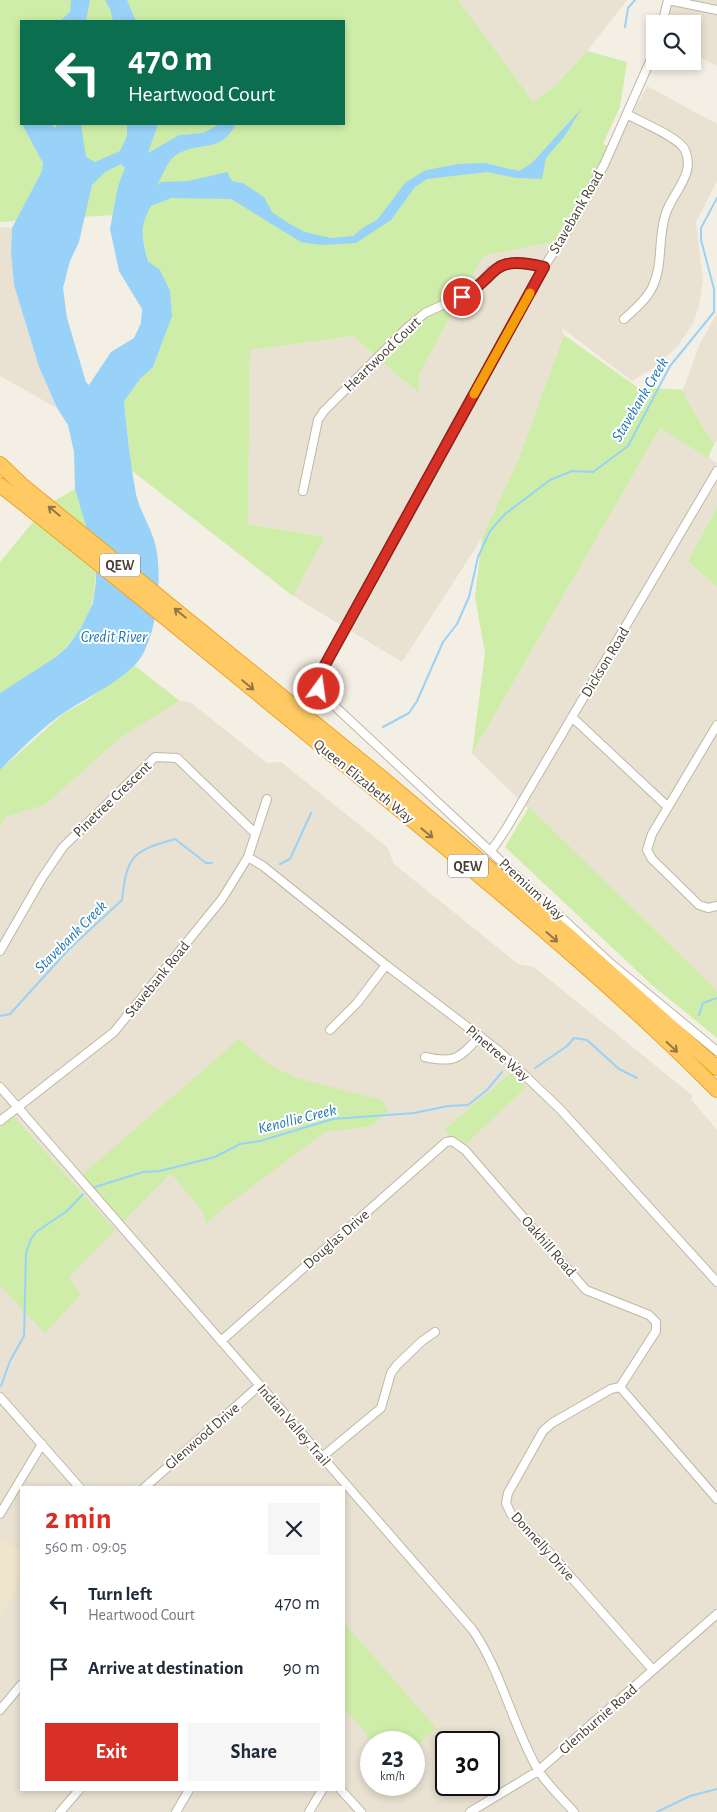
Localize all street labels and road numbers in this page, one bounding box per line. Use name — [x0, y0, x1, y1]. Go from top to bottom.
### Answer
street label: Stavebank Road — [547, 168, 606, 256]
street label: Heartwood Court — [341, 314, 424, 395]
road number: QEW — [100, 554, 140, 576]
street label: Dickson Road — [579, 624, 632, 700]
street label: Queen Elizabeth Way — [311, 736, 417, 827]
street label: Pinetree Crescent — [70, 758, 154, 840]
road number: QEW — [448, 854, 488, 878]
street label: Premium Way — [496, 856, 567, 923]
street label: Stavebank Road — [122, 938, 193, 1020]
street label: Pinetree Way — [463, 1023, 533, 1084]
street label: Douglas Drive — [301, 1207, 372, 1272]
street label: Oakhill Road — [519, 1213, 579, 1280]
street label: Indian Valley Trail — [254, 1381, 333, 1469]
street label: Glenwood Drive — [162, 1400, 242, 1473]
street label: Donnelly Drive — [508, 1509, 577, 1584]
street label: Glenburnie Road — [556, 1681, 640, 1757]

